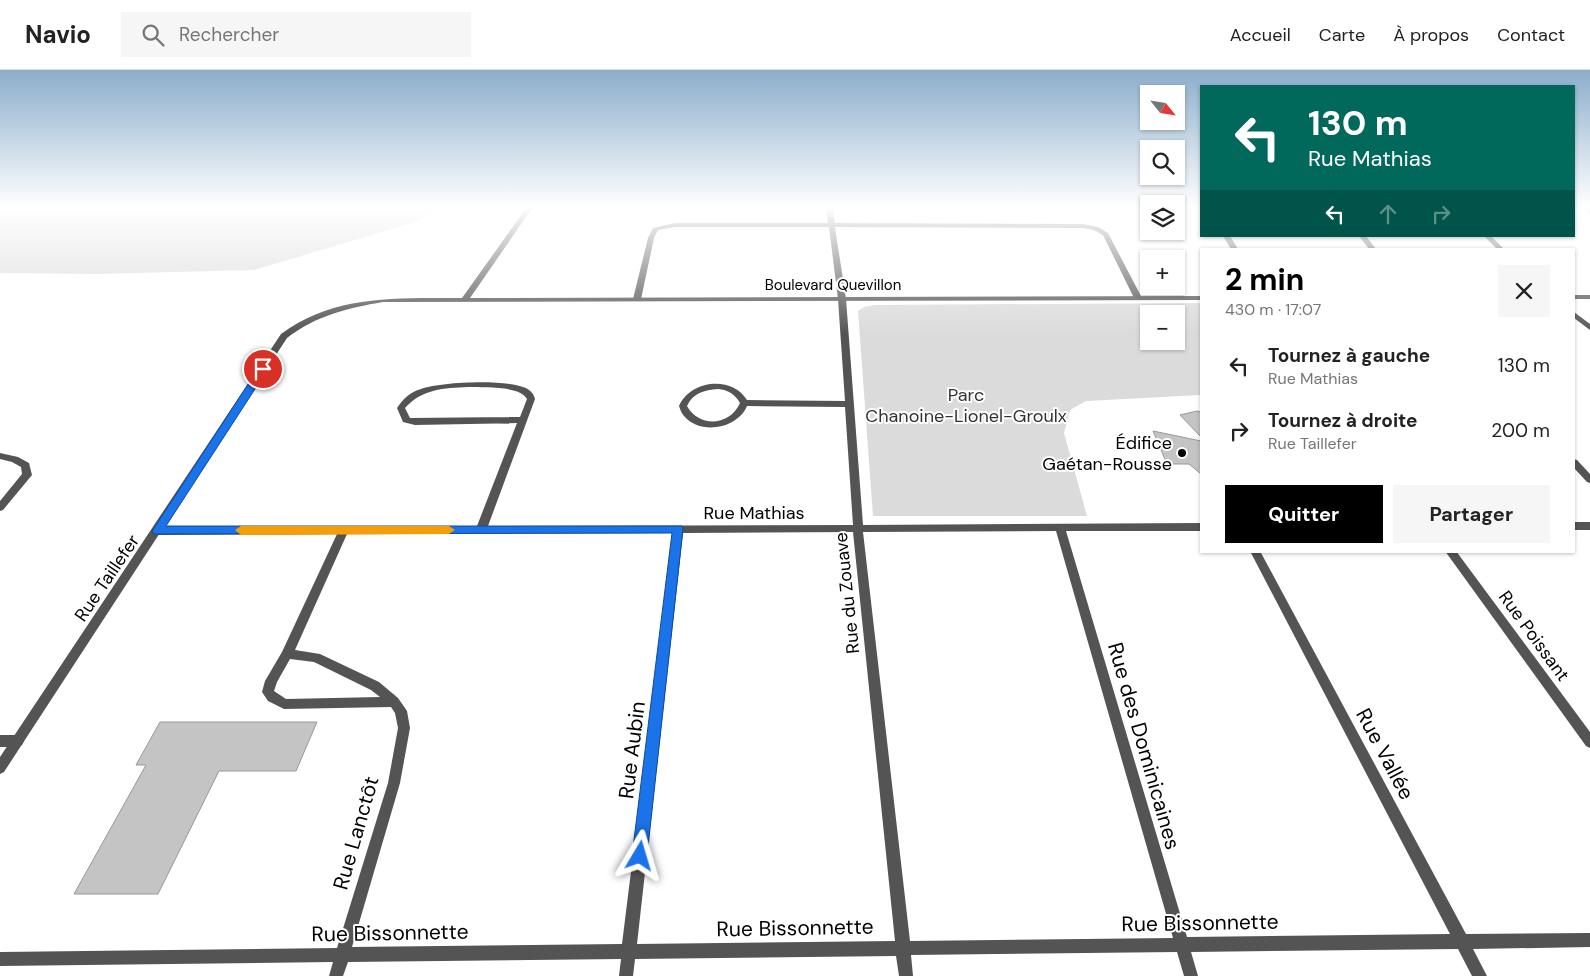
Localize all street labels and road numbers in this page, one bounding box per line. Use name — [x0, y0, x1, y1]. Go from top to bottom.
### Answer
street label: Boulevard Quevillon — [765, 275, 901, 295]
street label: Rue Mathias — [703, 501, 805, 525]
street label: Rue Taillefer — [69, 530, 145, 626]
street label: Rue du Zouave — [829, 531, 865, 655]
street label: Rue Poissant — [1493, 586, 1575, 686]
street label: Rue des Dominicaines — [1101, 639, 1187, 853]
street label: Rue Aubin — [612, 700, 652, 800]
street label: Rue Vallée — [1349, 703, 1421, 805]
street label: Rue Lanctôt — [326, 773, 386, 893]
street label: Rue Bissonnette — [1121, 908, 1279, 938]
street label: Rue Bissonnette — [716, 913, 874, 943]
street label: Rue Bissonnette — [311, 918, 469, 948]

